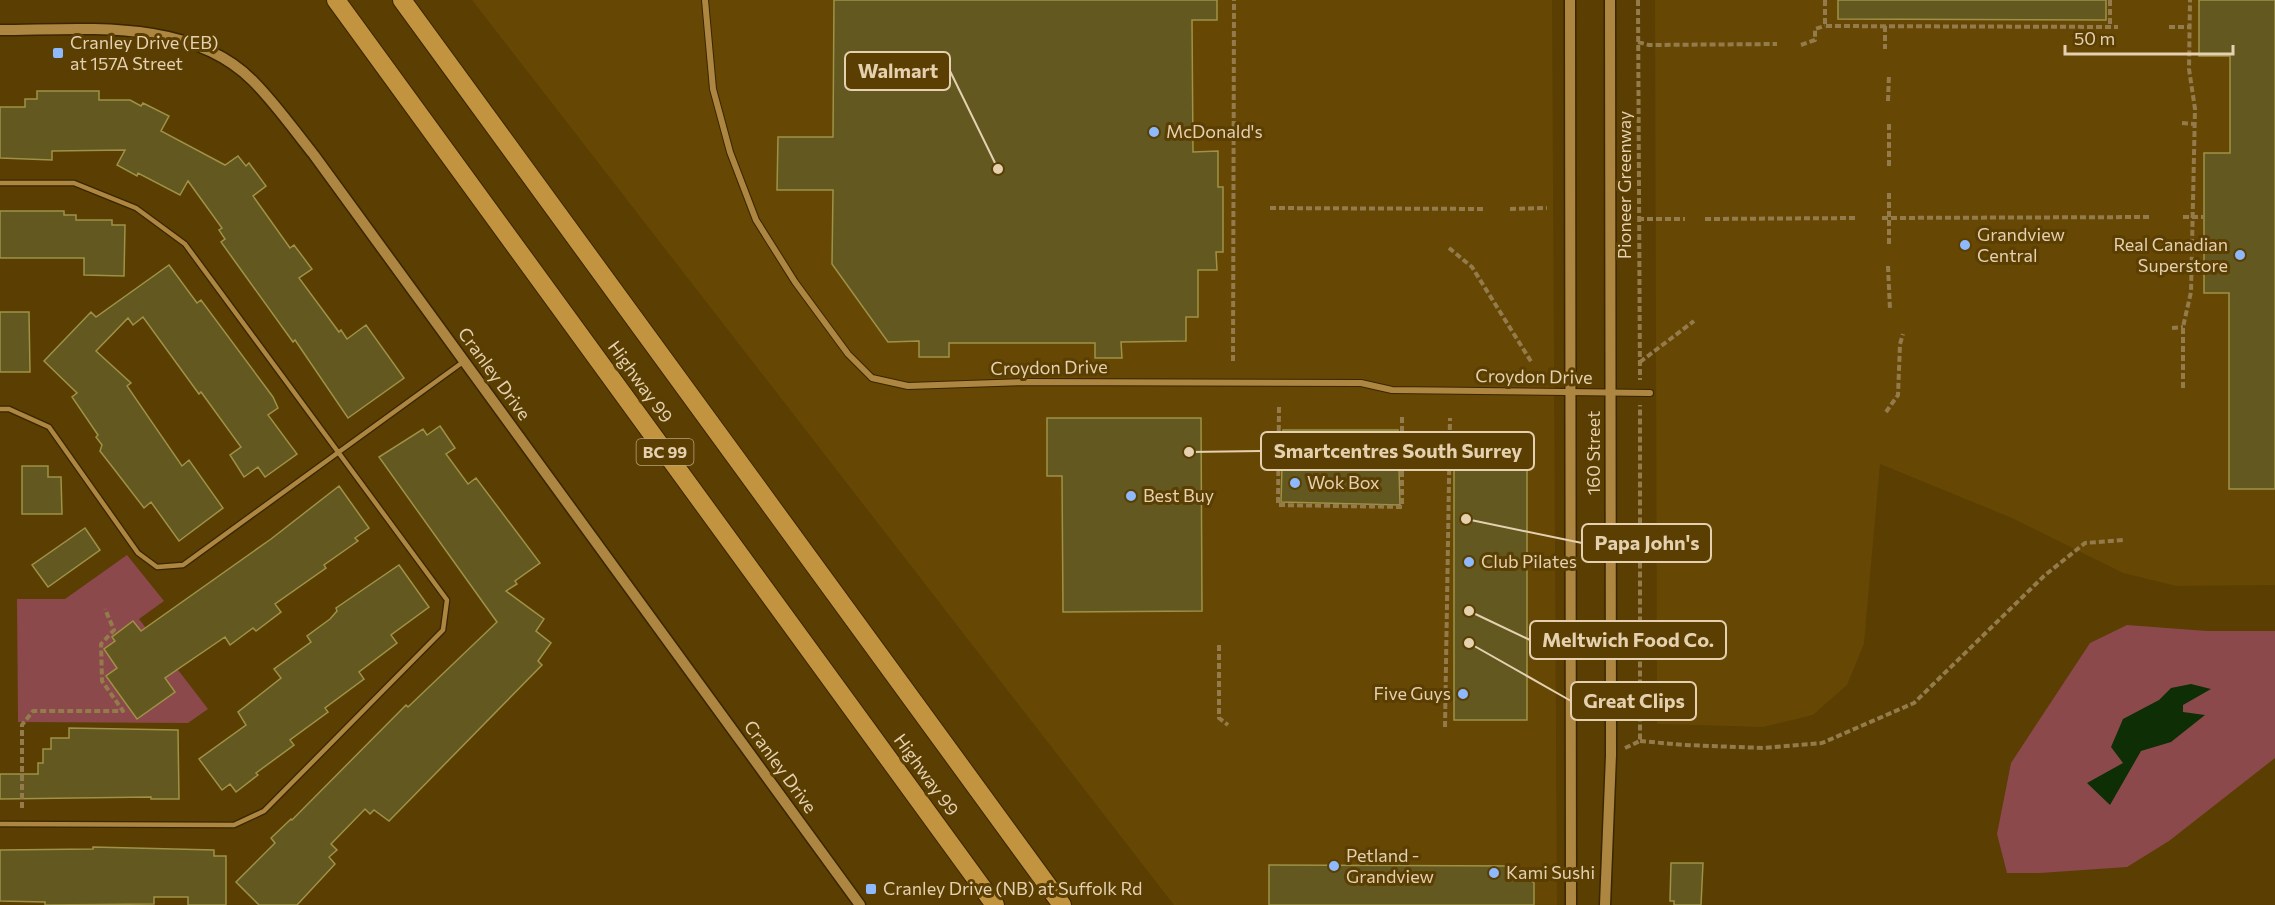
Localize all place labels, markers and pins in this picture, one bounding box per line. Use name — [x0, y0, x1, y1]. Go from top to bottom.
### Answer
place label: Cranley Drive (EB) at 157A Street — [70, 31, 218, 74]
marker: Cranley Drive (EB) at 157A Street — [51, 46, 65, 60]
callout: Walmart — [845, 52, 950, 90]
place label: McDonald's — [1166, 120, 1263, 142]
marker: McDonald's — [1147, 125, 1161, 139]
place label: Grandview Central — [1977, 223, 2065, 266]
place label: Real Canadian Superstore — [2113, 233, 2228, 276]
marker: Grandview Central — [1958, 238, 1972, 252]
marker: Real Canadian Superstore — [2233, 248, 2247, 262]
callout: Smartcentres South Surrey — [1261, 432, 1534, 470]
place label: Wok Box — [1307, 471, 1380, 493]
marker: Wok Box — [1288, 476, 1302, 490]
place label: Best Buy — [1143, 484, 1214, 506]
marker: Best Buy — [1124, 489, 1138, 503]
callout: Papa John's — [1582, 524, 1711, 562]
place label: Club Pilates — [1481, 550, 1577, 572]
marker: Club Pilates — [1462, 555, 1476, 569]
callout: Meltwich Food Co. — [1530, 621, 1726, 659]
place label: Five Guys — [1374, 682, 1451, 704]
callout: Great Clips — [1571, 682, 1696, 720]
marker: Five Guys — [1456, 687, 1470, 701]
place label: Petland - Grandview — [1346, 844, 1434, 887]
marker: Petland - Grandview — [1327, 859, 1341, 873]
place label: Kami Sushi — [1506, 861, 1595, 883]
marker: Kami Sushi — [1487, 866, 1501, 880]
place label: Cranley Drive (NB) at Suffolk Rd — [883, 877, 1142, 899]
marker: Cranley Drive (NB) at Suffolk Rd — [864, 882, 878, 896]

